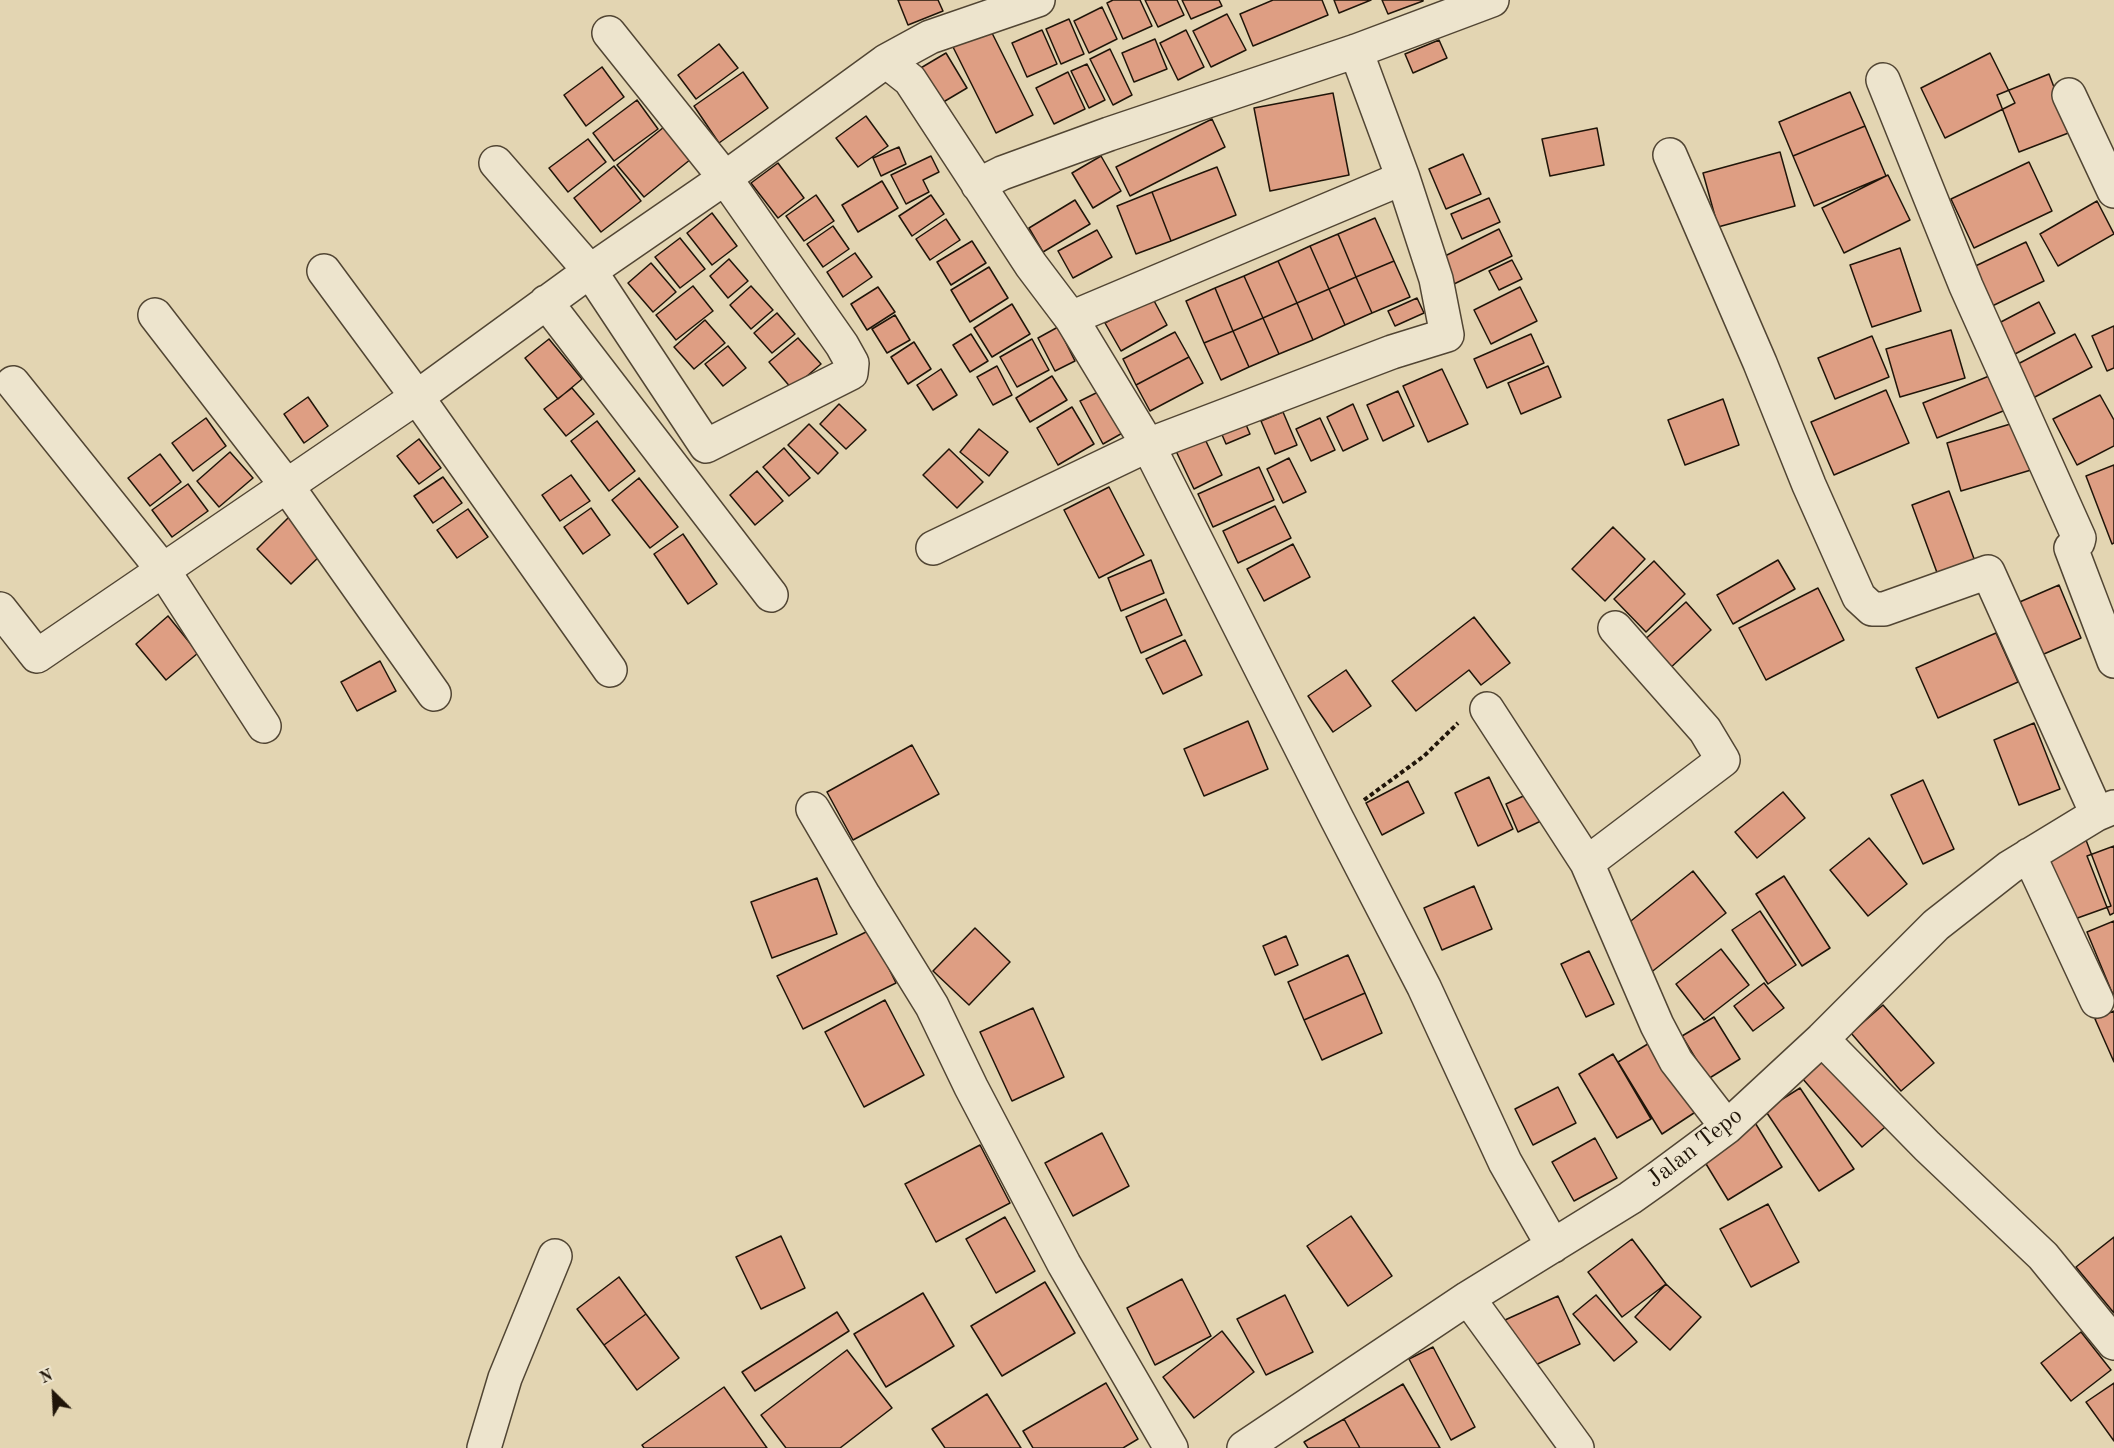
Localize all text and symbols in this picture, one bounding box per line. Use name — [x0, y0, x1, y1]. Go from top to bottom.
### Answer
street label: Jalan Tepo — [1641, 1102, 1749, 1194]
north arrow — [24, 1364, 84, 1424]
text: N — [38, 1368, 56, 1387]

